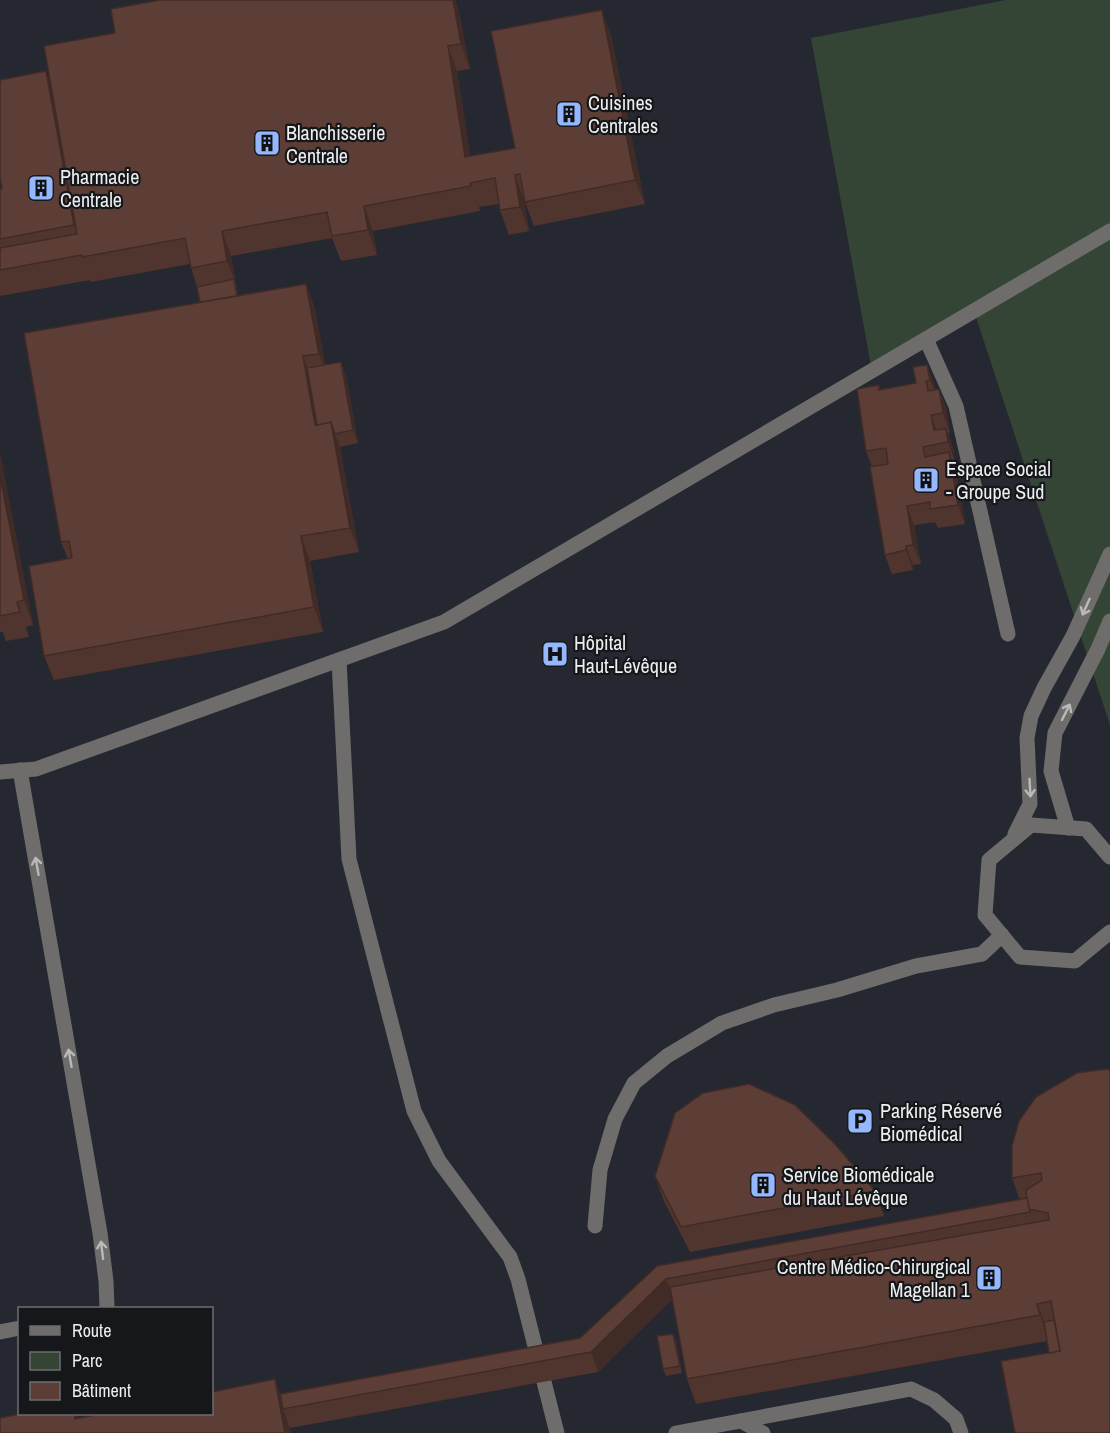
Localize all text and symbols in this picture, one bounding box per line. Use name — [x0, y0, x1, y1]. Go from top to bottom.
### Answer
place label: Cuisines Centrales — [588, 89, 658, 139]
building icon: Cuisines Centrales — [554, 99, 584, 129]
place label: Blanchisserie Centrale — [286, 119, 385, 169]
building icon: Blanchisserie Centrale — [252, 128, 282, 158]
place label: Pharmacie Centrale — [60, 163, 139, 213]
building icon: Pharmacie Centrale — [26, 173, 56, 203]
place label: Espace Social - Groupe Sud — [946, 455, 1051, 505]
building icon: Espace Social - Groupe Sud — [911, 465, 941, 495]
one-way arrow — [1080, 597, 1091, 616]
place label: Hôpital Haut-Lévêque — [574, 629, 677, 679]
hospital icon: Hôpital Haut-Lévêque — [540, 639, 570, 669]
one-way arrow — [1061, 703, 1072, 721]
one-way arrow — [1024, 778, 1035, 798]
one-way arrow — [31, 856, 42, 876]
one-way arrow — [64, 1049, 75, 1068]
place label: Parking Réservé Biomédical — [880, 1097, 1002, 1147]
parking icon: Parking Réservé Biomédical — [845, 1106, 875, 1136]
place label: Service Biomédicale du Haut Lévêque — [783, 1161, 934, 1211]
building icon: Service Biomédicale du Haut Lévêque — [748, 1170, 778, 1200]
one-way arrow — [97, 1241, 108, 1261]
place label: Centre Médico-Chirurgical Magellan 1 — [777, 1253, 970, 1303]
building icon: Centre Médico-Chirurgical Magellan 1 — [974, 1263, 1004, 1293]
legend — [18, 1307, 213, 1415]
text: Route — [72, 1318, 111, 1343]
text: Parc — [72, 1348, 102, 1373]
text: Bâtiment — [72, 1378, 131, 1403]

